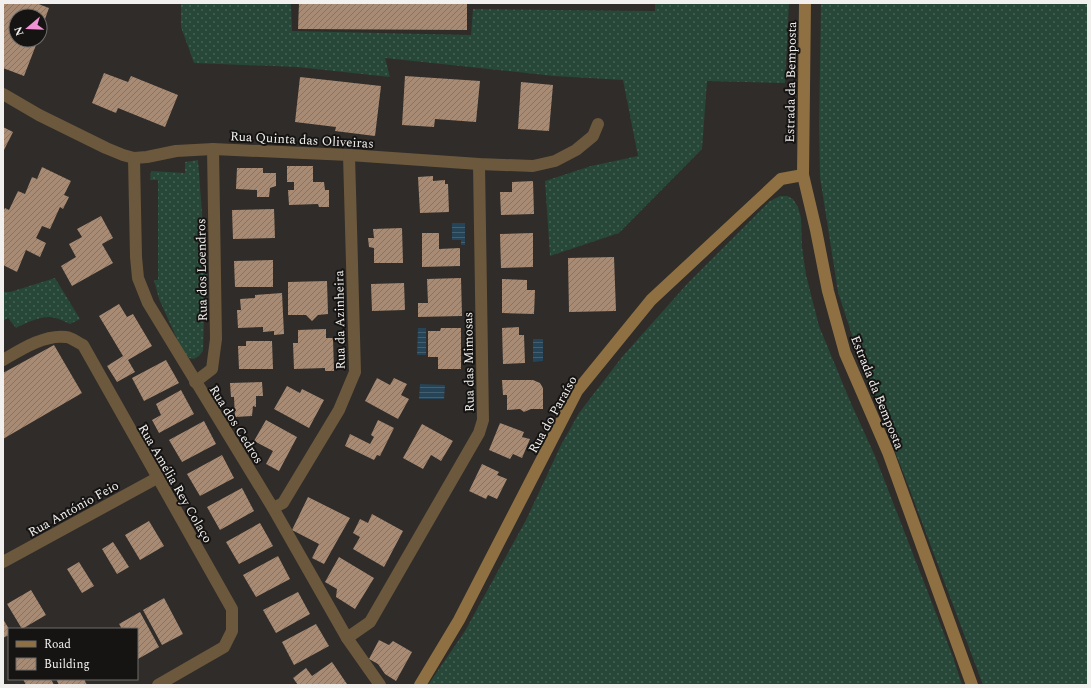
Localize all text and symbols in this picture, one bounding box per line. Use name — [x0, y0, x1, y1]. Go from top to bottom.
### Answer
north arrow — [8, 8, 48, 48]
street label: Estrada da Bemposta — [780, 21, 802, 143]
text: N — [10, 24, 29, 38]
street label: Rua Quinta das Oliveiras — [230, 126, 374, 154]
street label: Rua dos Loendros — [191, 218, 213, 322]
street label: Rua da Azinheira — [329, 270, 351, 370]
street label: Rua das Mimosas — [458, 312, 480, 412]
street label: Estrada da Bemposta — [845, 332, 909, 453]
street label: Rua do Paraíso — [523, 372, 582, 457]
street label: Rua dos Cedros — [204, 381, 268, 468]
street label: Rua Amélia Rey Colaço — [133, 420, 217, 547]
street label: Rua António Feio — [24, 476, 123, 542]
legend — [8, 628, 138, 680]
text: Road — [44, 635, 71, 654]
text: Building — [44, 655, 90, 674]

